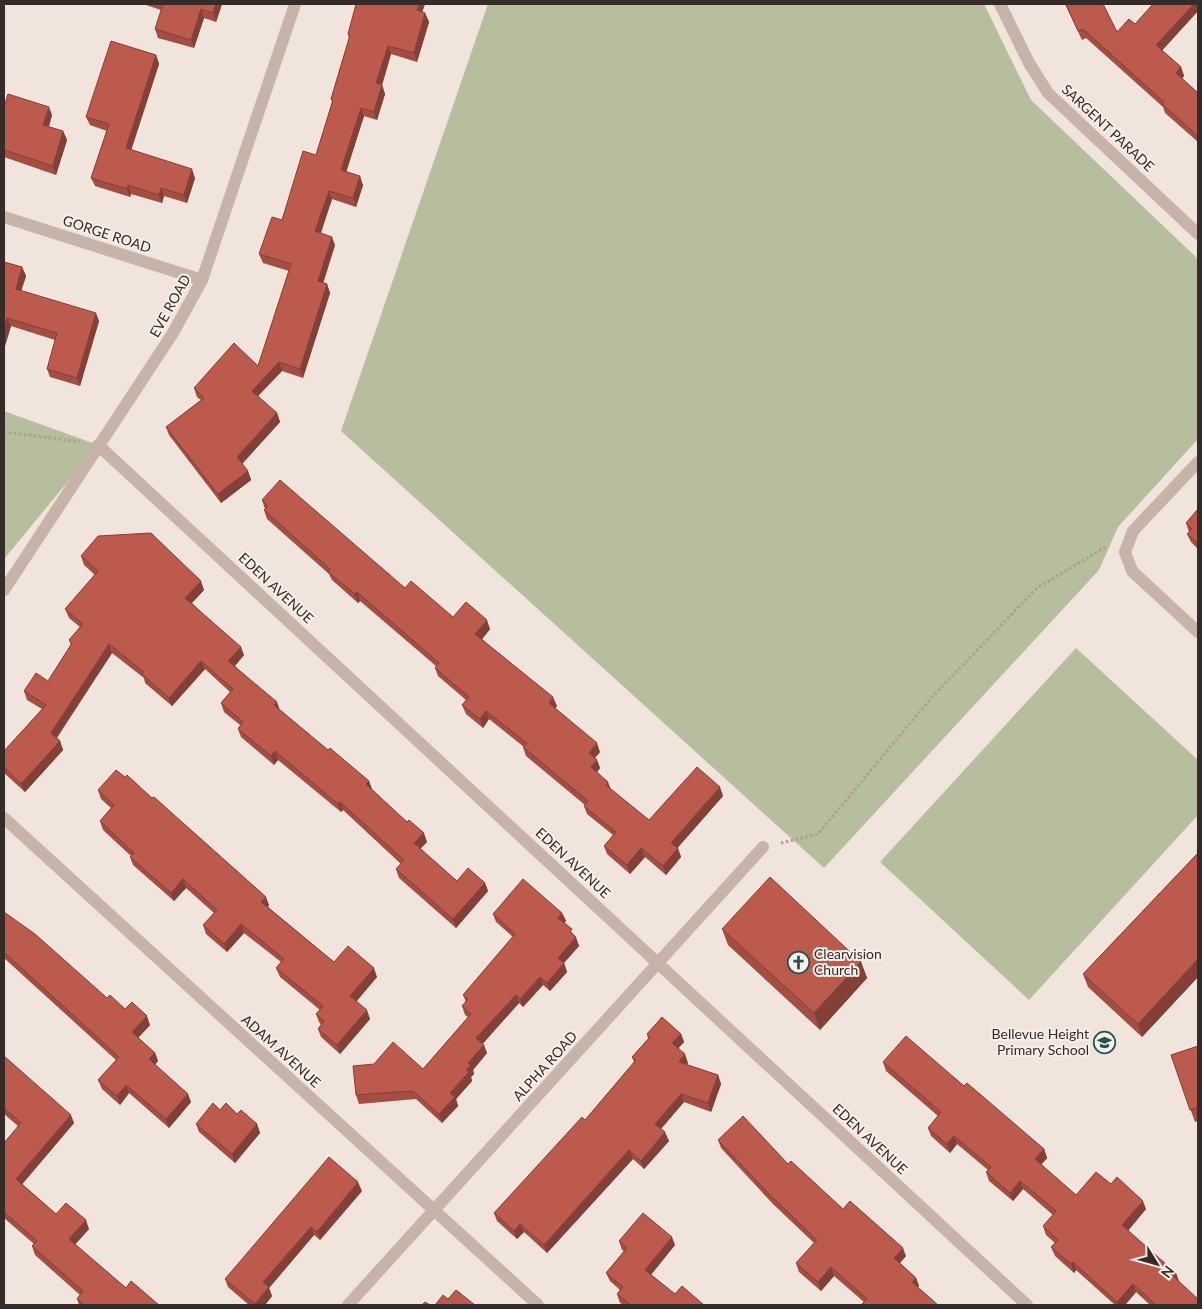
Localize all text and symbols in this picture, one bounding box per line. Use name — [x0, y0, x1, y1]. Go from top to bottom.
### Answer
street label: SARGENT PARADE — [1059, 80, 1158, 175]
street label: GORGE ROAD — [61, 211, 153, 256]
street label: EVE ROAD — [145, 271, 194, 340]
street label: EDEN AVENUE — [235, 549, 317, 627]
street label: EDEN AVENUE — [532, 824, 614, 902]
place label: Clearvision Church — [814, 945, 882, 978]
church icon: Clearvision Church — [786, 950, 810, 974]
street label: ADAM AVENUE — [238, 1011, 324, 1091]
place label: Bellevue Height Primary School — [992, 1025, 1089, 1058]
street label: ALPHA ROAD — [509, 1027, 580, 1104]
school or university icon: Bellevue Height Primary School — [1093, 1030, 1117, 1054]
street label: EDEN AVENUE — [829, 1100, 911, 1178]
north arrow — [1132, 1239, 1182, 1289]
text: N — [1158, 1263, 1178, 1282]

